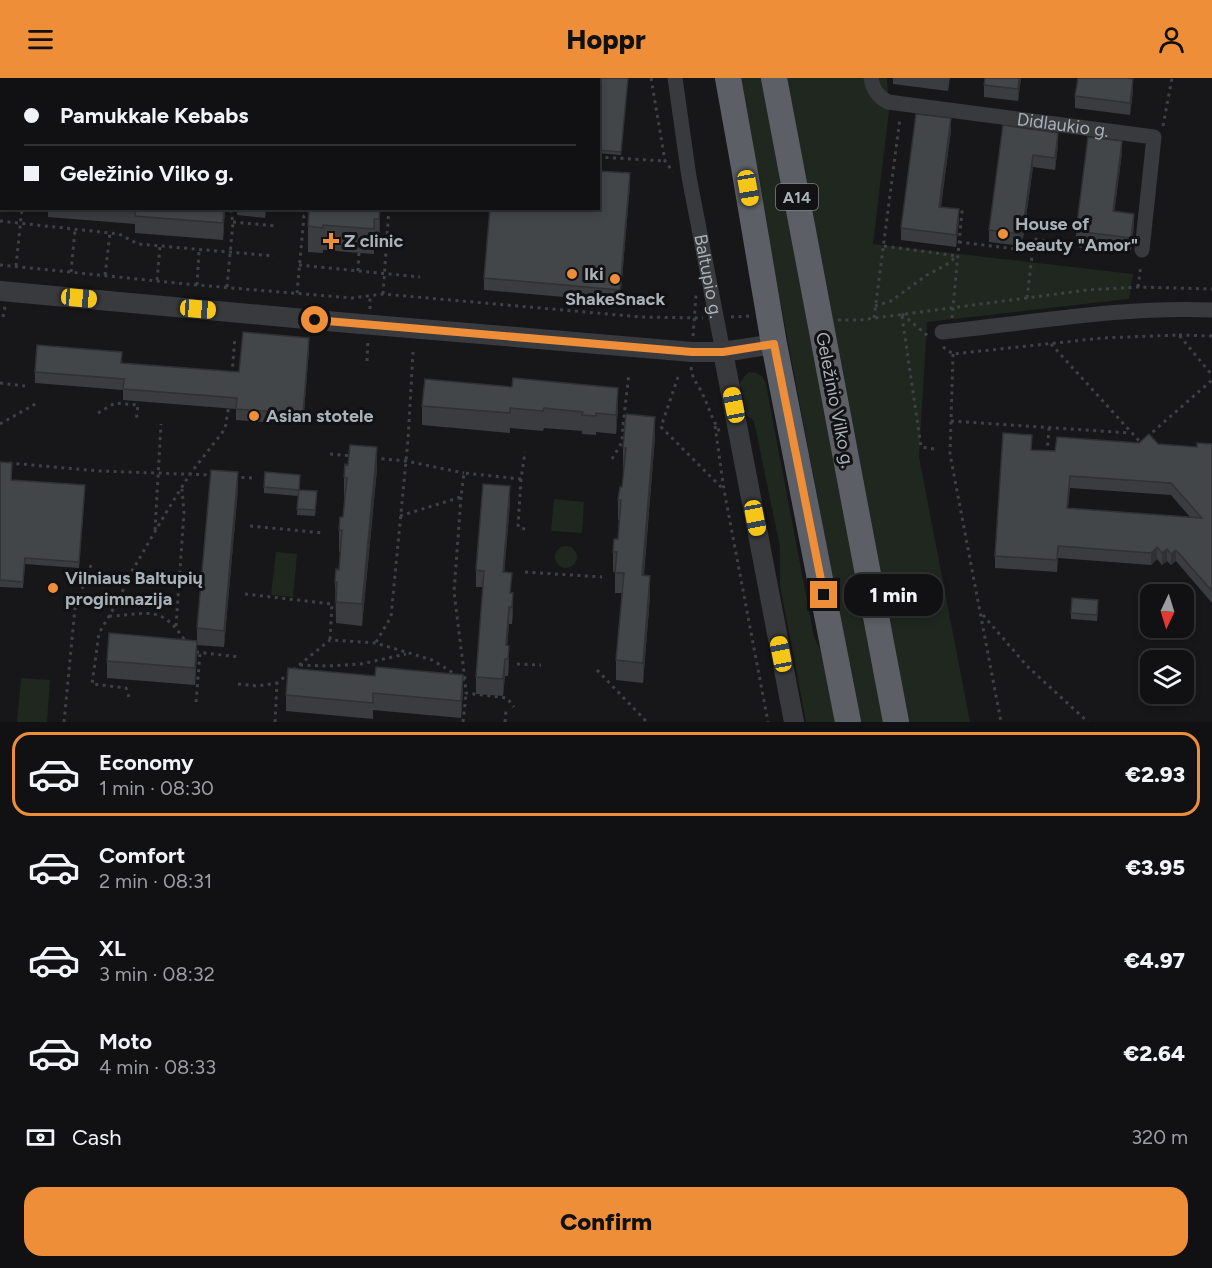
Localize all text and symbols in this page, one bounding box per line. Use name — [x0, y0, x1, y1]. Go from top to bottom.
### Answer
icon: menu — [24, 23, 57, 56]
text: Hoppr — [566, 23, 646, 56]
icon: person — [1155, 23, 1188, 56]
text: Pamukkale Kebabs — [60, 102, 249, 129]
street label: Didlaukio g. — [1016, 108, 1110, 142]
text: Geležinio Vilko g. — [60, 160, 234, 187]
car — [736, 169, 760, 207]
road number: A14 — [776, 184, 818, 210]
place label: House of beauty "Amor" — [1015, 213, 1138, 256]
marker: House of beauty "Amor" — [996, 227, 1010, 241]
place label: Z clinic — [344, 230, 404, 252]
marker: Z clinic — [322, 232, 340, 250]
street label: Baltupio g. — [689, 232, 727, 320]
place label: Iki — [584, 263, 604, 285]
marker: Iki — [565, 267, 579, 281]
marker: ShakeSnack — [608, 272, 622, 286]
car — [60, 287, 98, 309]
place label: ShakeSnack — [565, 288, 665, 310]
car — [179, 298, 217, 320]
route start — [301, 306, 328, 333]
street label: Geležinio Vilko g. — [811, 330, 859, 470]
car — [722, 386, 746, 424]
place label: Asian stotele — [266, 405, 373, 427]
marker: Asian stotele — [247, 409, 261, 423]
car — [743, 499, 767, 537]
place label: Vilniaus Baltupių progimnazija — [65, 567, 203, 610]
callout: 1 min — [845, 574, 944, 616]
marker: Vilniaus Baltupių progimnazija — [46, 581, 60, 595]
route end — [810, 581, 837, 608]
text: 1 min — [870, 583, 917, 607]
north arrow — [1140, 584, 1194, 638]
map controls — [1140, 584, 1194, 704]
car — [769, 635, 793, 673]
button: layers — [1140, 650, 1194, 704]
icon: car — [27, 747, 81, 801]
text: Economy — [99, 749, 194, 776]
text: €2.93 — [1125, 761, 1185, 788]
text: 1 min · 08:30 — [99, 776, 214, 800]
icon: car — [27, 840, 81, 894]
text: Comfort — [99, 842, 185, 869]
text: €3.95 — [1125, 854, 1185, 881]
text: 2 min · 08:31 — [99, 869, 212, 893]
icon: car — [27, 933, 81, 987]
text: XL — [99, 935, 126, 962]
text: €4.97 — [1124, 947, 1185, 974]
text: 3 min · 08:32 — [99, 962, 215, 986]
icon: car — [27, 1026, 81, 1080]
text: Moto — [99, 1028, 152, 1055]
text: €2.64 — [1124, 1040, 1185, 1067]
text: 4 min · 08:33 — [99, 1055, 216, 1079]
icon: cash — [24, 1121, 57, 1154]
text: Cash — [72, 1124, 122, 1151]
text: 320 m — [1131, 1125, 1188, 1149]
button: Confirm — [24, 1187, 1188, 1256]

